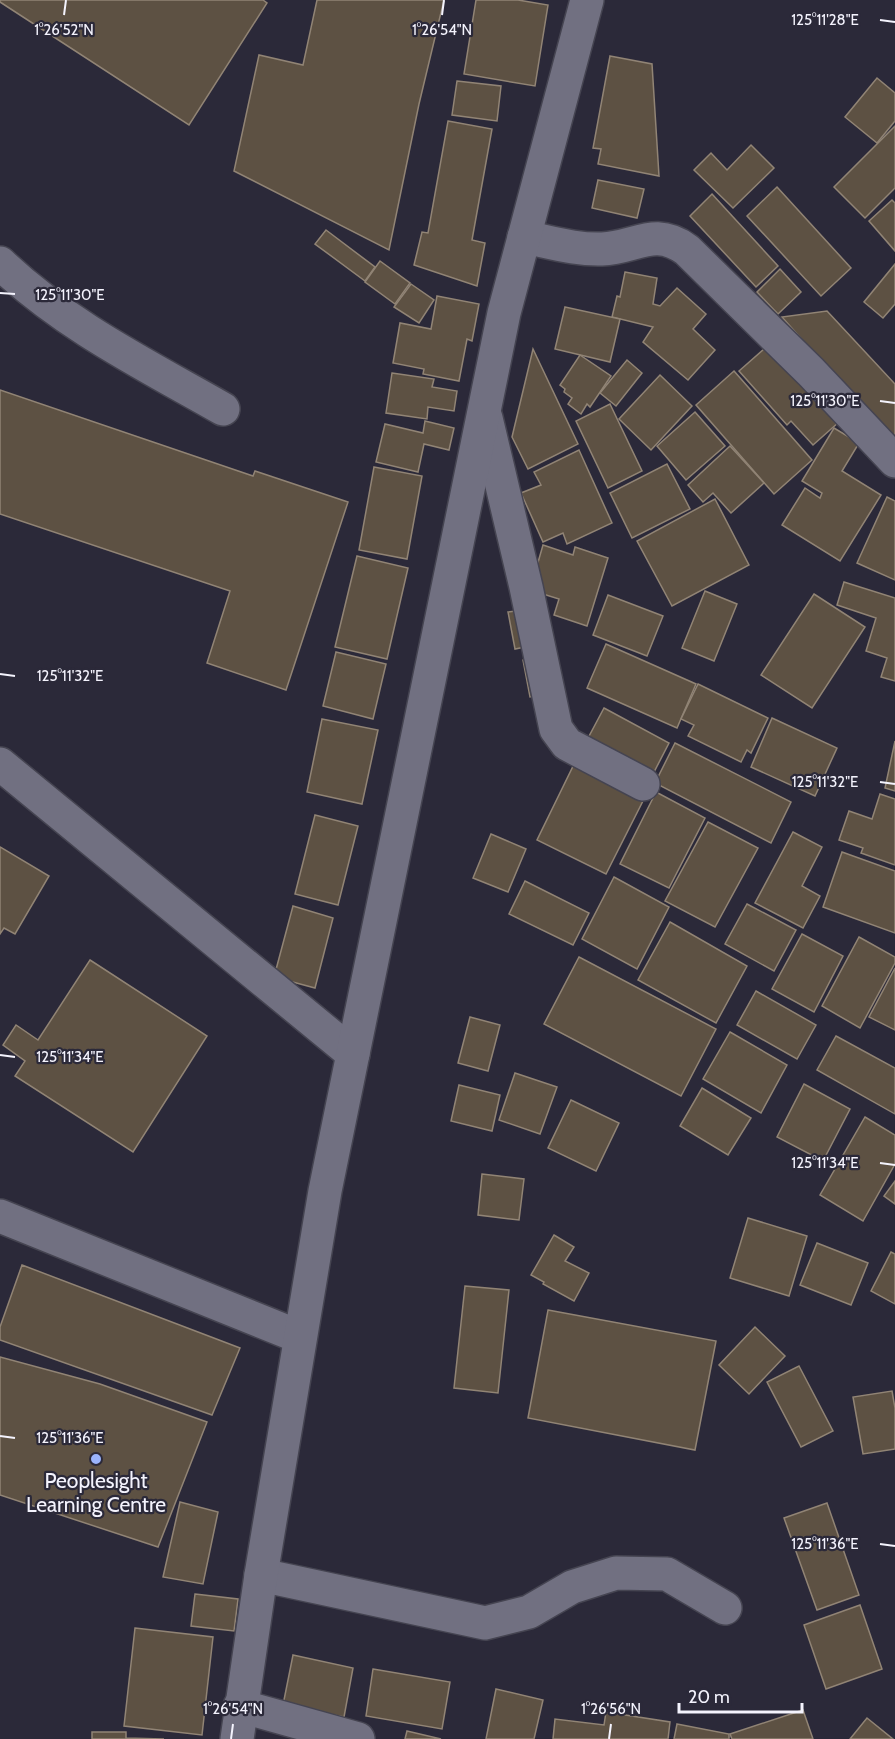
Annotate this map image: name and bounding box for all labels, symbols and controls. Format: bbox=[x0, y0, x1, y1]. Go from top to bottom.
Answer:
text: 125°11'28"E bbox=[791, 11, 859, 29]
text: 1°26'52"N bbox=[34, 21, 94, 39]
text: 1°26'54"N bbox=[412, 21, 472, 39]
text: 125°11'30"E bbox=[35, 286, 105, 304]
text: 125°11'30"E bbox=[790, 392, 860, 410]
text: 125°11'32"E bbox=[37, 667, 103, 685]
text: 125°11'32"E bbox=[792, 773, 858, 791]
text: 125°11'34"E bbox=[36, 1048, 104, 1066]
text: 125°11'34"E bbox=[791, 1154, 859, 1172]
text: 125°11'36"E bbox=[36, 1429, 104, 1447]
marker: Peoplesight Learning Centre bbox=[89, 1452, 103, 1466]
place label: Peoplesight Learning Centre bbox=[26, 1468, 166, 1517]
text: 125°11'36"E bbox=[791, 1535, 859, 1553]
scale bar bbox=[679, 1676, 802, 1714]
text: 20 m bbox=[688, 1686, 730, 1708]
text: 1°26'54"N bbox=[203, 1700, 263, 1718]
text: 1°26'56"N bbox=[581, 1700, 641, 1718]

